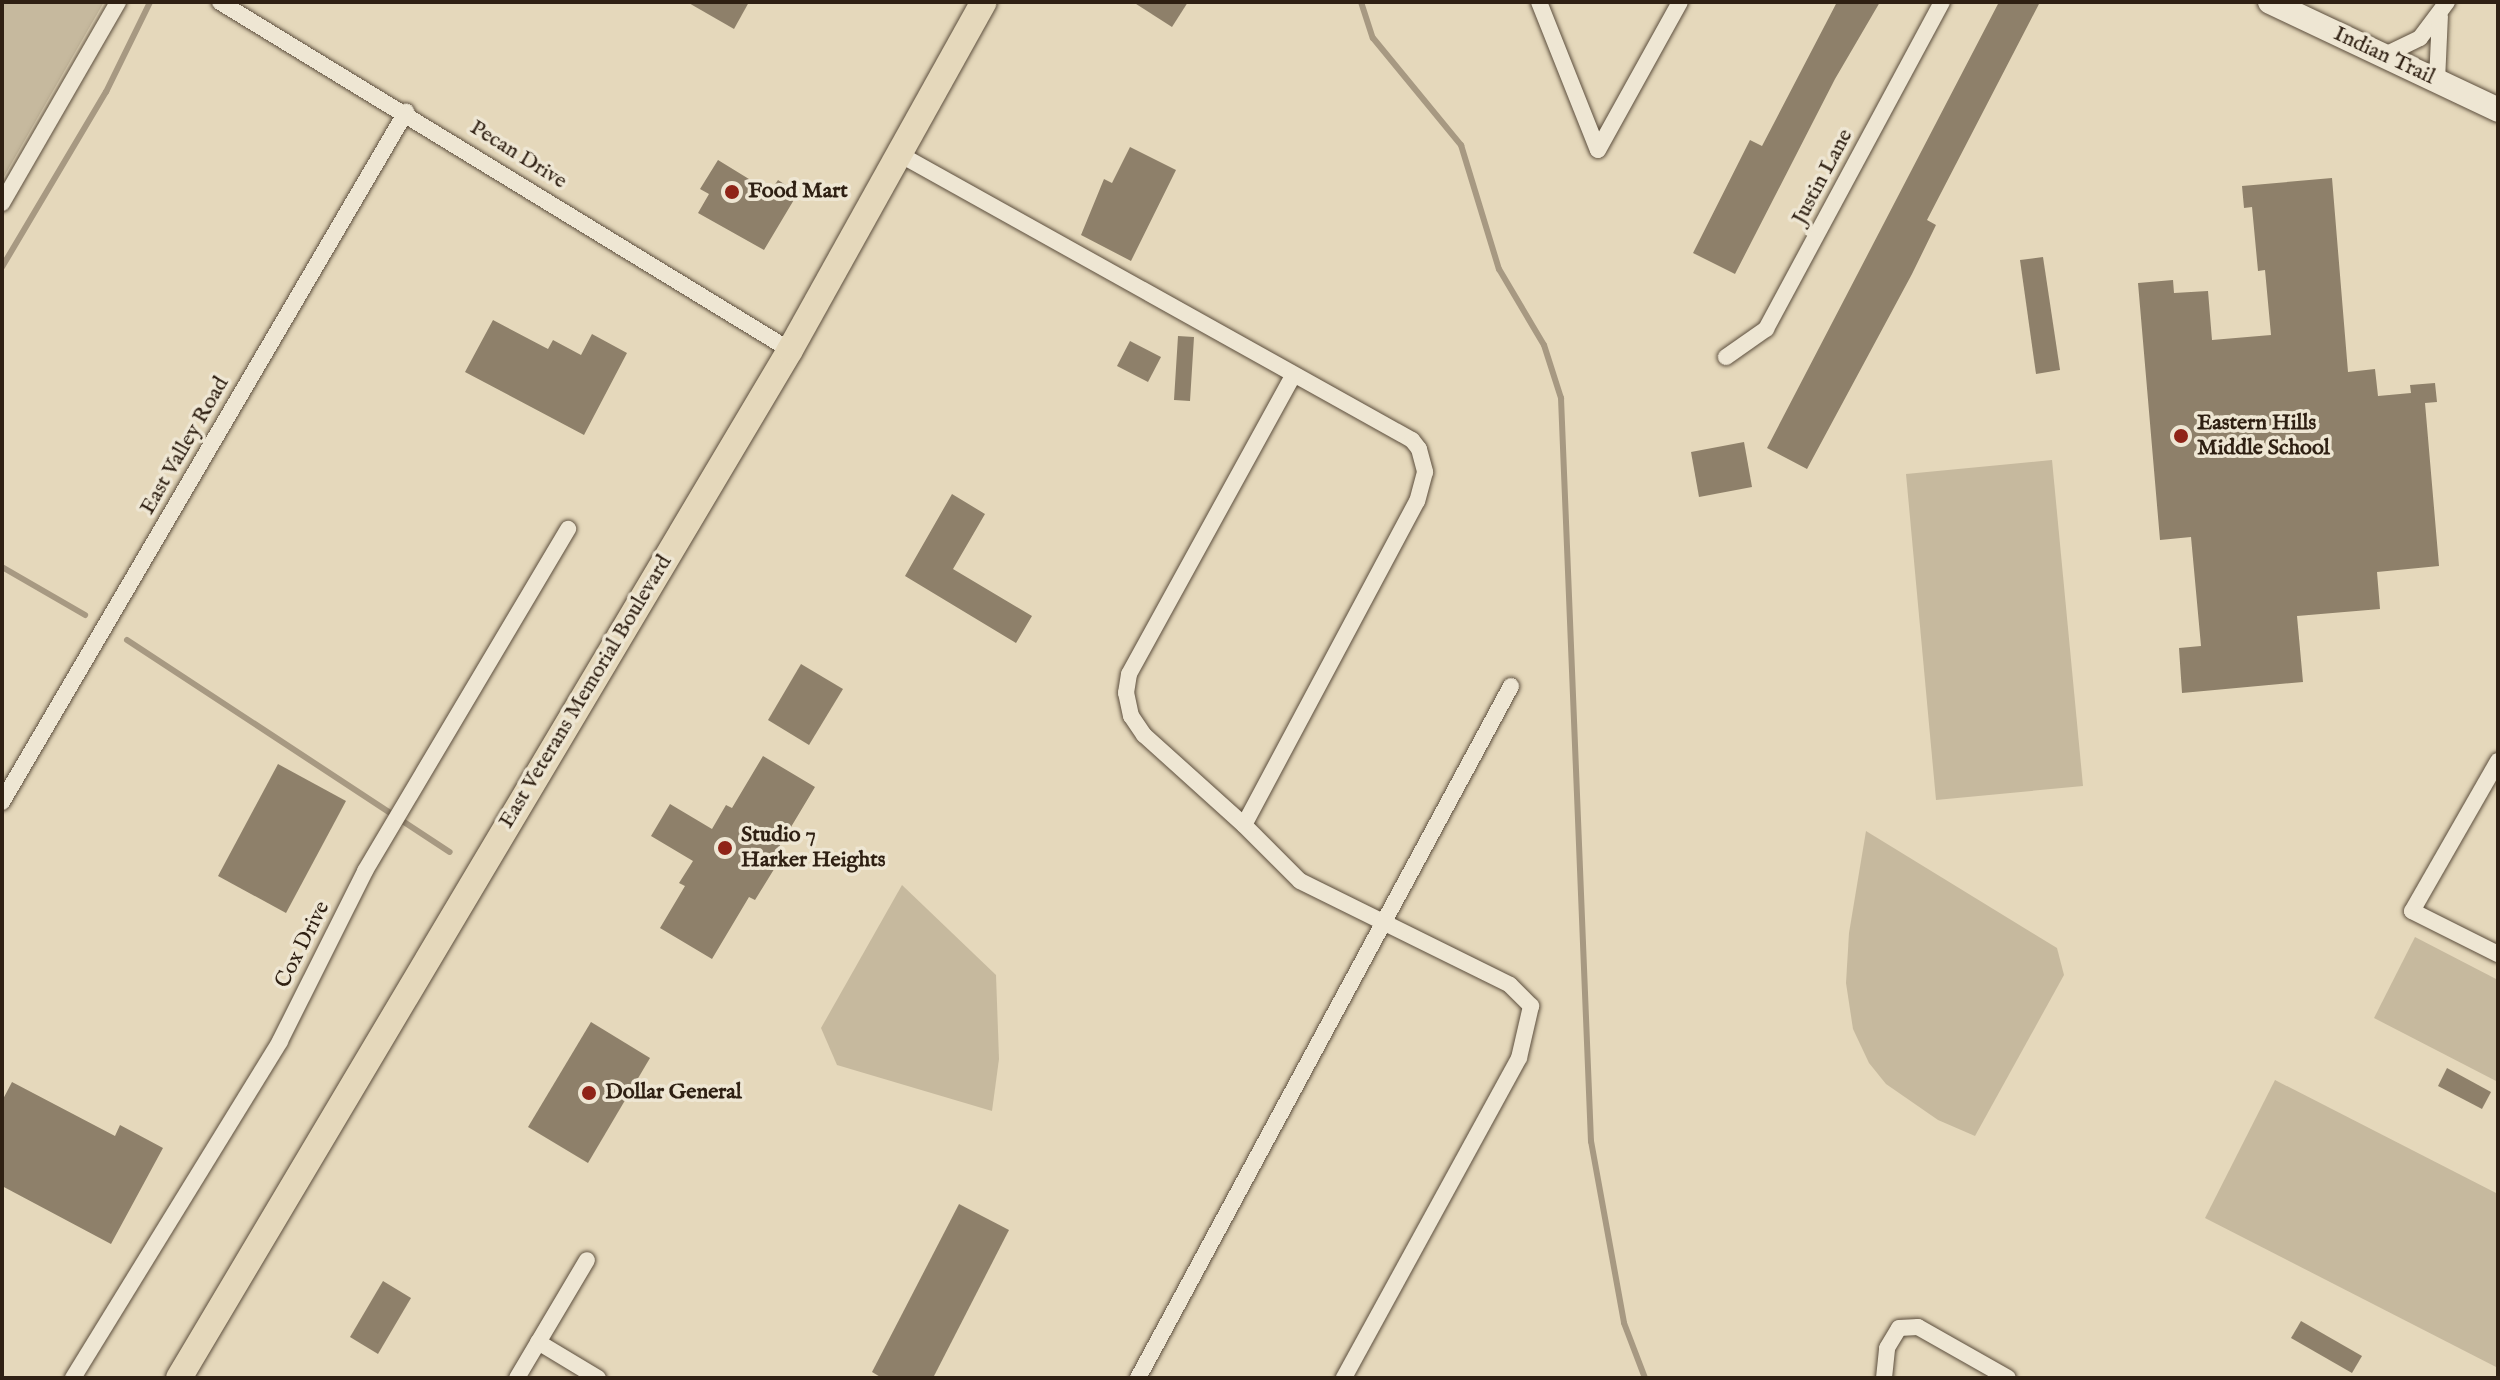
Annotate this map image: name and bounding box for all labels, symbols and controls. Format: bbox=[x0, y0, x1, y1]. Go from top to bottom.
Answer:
street label: Indian Trail bbox=[2329, 21, 2439, 91]
street label: Pecan Drive bbox=[465, 115, 571, 195]
street label: Justin Lane bbox=[1787, 125, 1859, 229]
place label: Food Mart bbox=[748, 179, 848, 205]
marker: Food Mart bbox=[723, 183, 741, 201]
street label: East Valley Road bbox=[135, 372, 235, 520]
place label: Eastern Hills Middle School bbox=[2197, 410, 2330, 462]
marker: Eastern Hills Middle School bbox=[2172, 427, 2190, 445]
street label: East Veterans Memorial Boulevard bbox=[494, 551, 678, 833]
place label: Studio 7 Harker Heights bbox=[741, 822, 885, 874]
marker: Studio 7 Harker Heights bbox=[716, 839, 734, 857]
street label: Cox Drive bbox=[270, 897, 336, 993]
place label: Dollar General bbox=[605, 1080, 742, 1106]
marker: Dollar General bbox=[580, 1084, 598, 1102]

